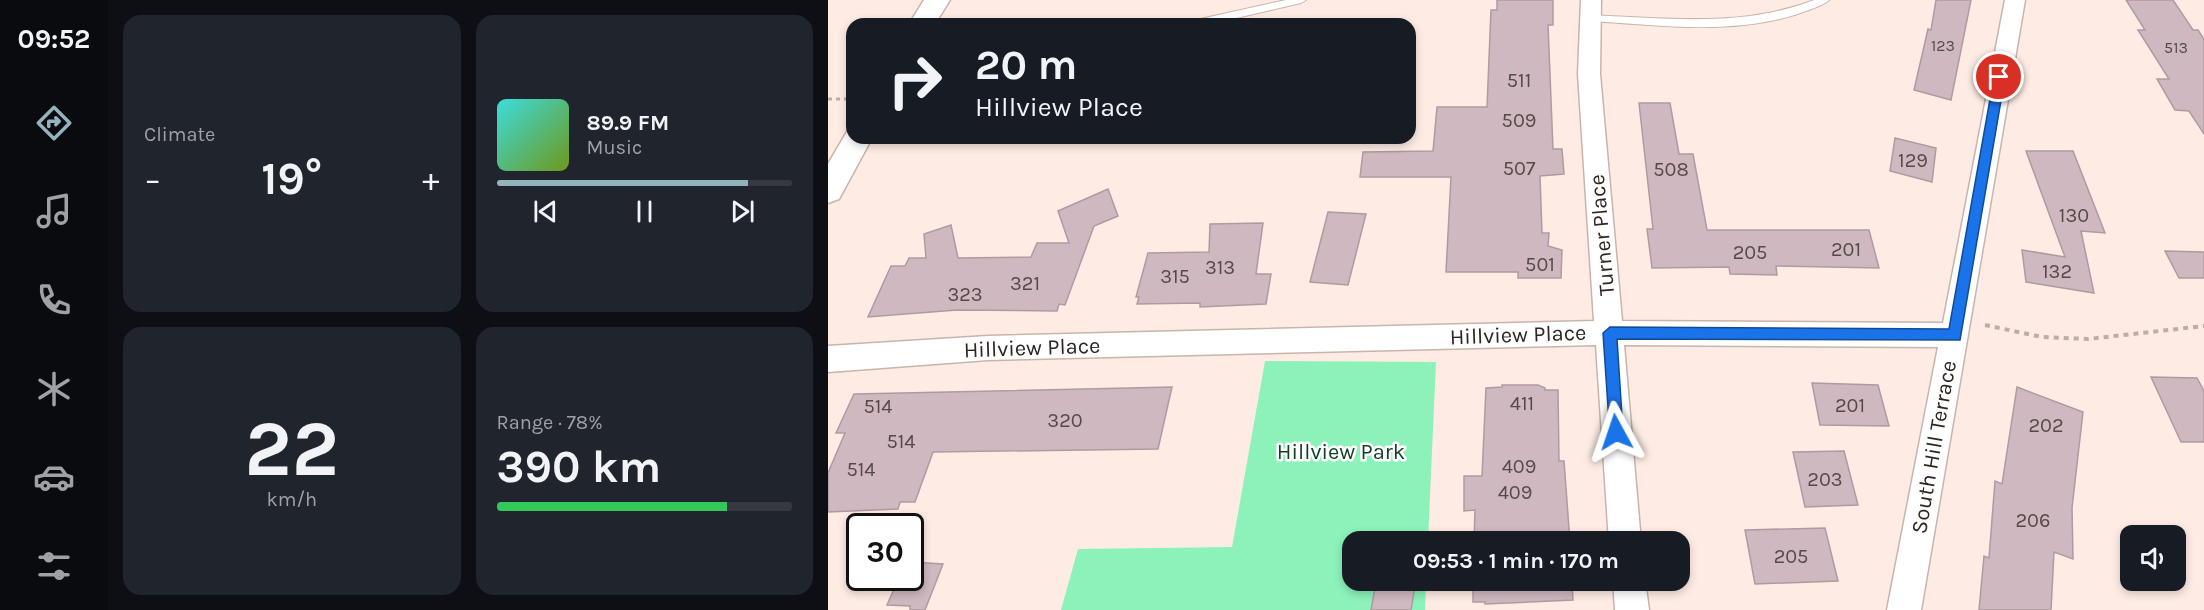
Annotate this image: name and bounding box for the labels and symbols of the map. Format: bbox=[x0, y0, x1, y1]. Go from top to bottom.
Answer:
house number: 123 bbox=[1931, 36, 1955, 55]
house number: 513 bbox=[2164, 38, 2188, 57]
pin bbox=[1973, 51, 2024, 102]
house number: 511 bbox=[1507, 69, 1531, 92]
house number: 509 bbox=[1502, 109, 1536, 132]
house number: 129 bbox=[1898, 149, 1928, 172]
house number: 507 bbox=[1503, 157, 1536, 180]
house number: 508 bbox=[1653, 158, 1689, 181]
street label: Turner Place bbox=[1584, 173, 1620, 297]
house number: 130 bbox=[2059, 204, 2089, 227]
house number: 201 bbox=[1831, 238, 1861, 261]
house number: 205 bbox=[1733, 241, 1767, 264]
house number: 501 bbox=[1525, 253, 1555, 276]
house number: 313 bbox=[1205, 256, 1235, 279]
house number: 132 bbox=[2042, 260, 2072, 283]
house number: 315 bbox=[1160, 265, 1190, 288]
house number: 321 bbox=[1010, 272, 1040, 295]
house number: 323 bbox=[947, 283, 983, 306]
street label: Hillview Place bbox=[1449, 320, 1587, 350]
street label: Hillview Place bbox=[963, 333, 1101, 363]
street label: South Hill Terrace bbox=[1906, 358, 1962, 536]
house number: 411 bbox=[1510, 392, 1534, 415]
house number: 201 bbox=[1835, 394, 1865, 417]
house number: 514 bbox=[863, 395, 893, 418]
position arrow bbox=[1584, 400, 1648, 464]
house number: 320 bbox=[1047, 409, 1083, 432]
house number: 202 bbox=[2028, 414, 2064, 437]
house number: 514 bbox=[886, 430, 916, 453]
park label: Hillview Park bbox=[1277, 439, 1405, 465]
house number: 409 bbox=[1502, 455, 1536, 478]
house number: 514 bbox=[846, 458, 876, 481]
house number: 203 bbox=[1807, 468, 1843, 491]
house number: 409 bbox=[1498, 481, 1532, 504]
house number: 206 bbox=[2016, 509, 2050, 532]
speed limit sign: 30 bbox=[846, 513, 924, 591]
house number: 205 bbox=[1774, 545, 1808, 568]

